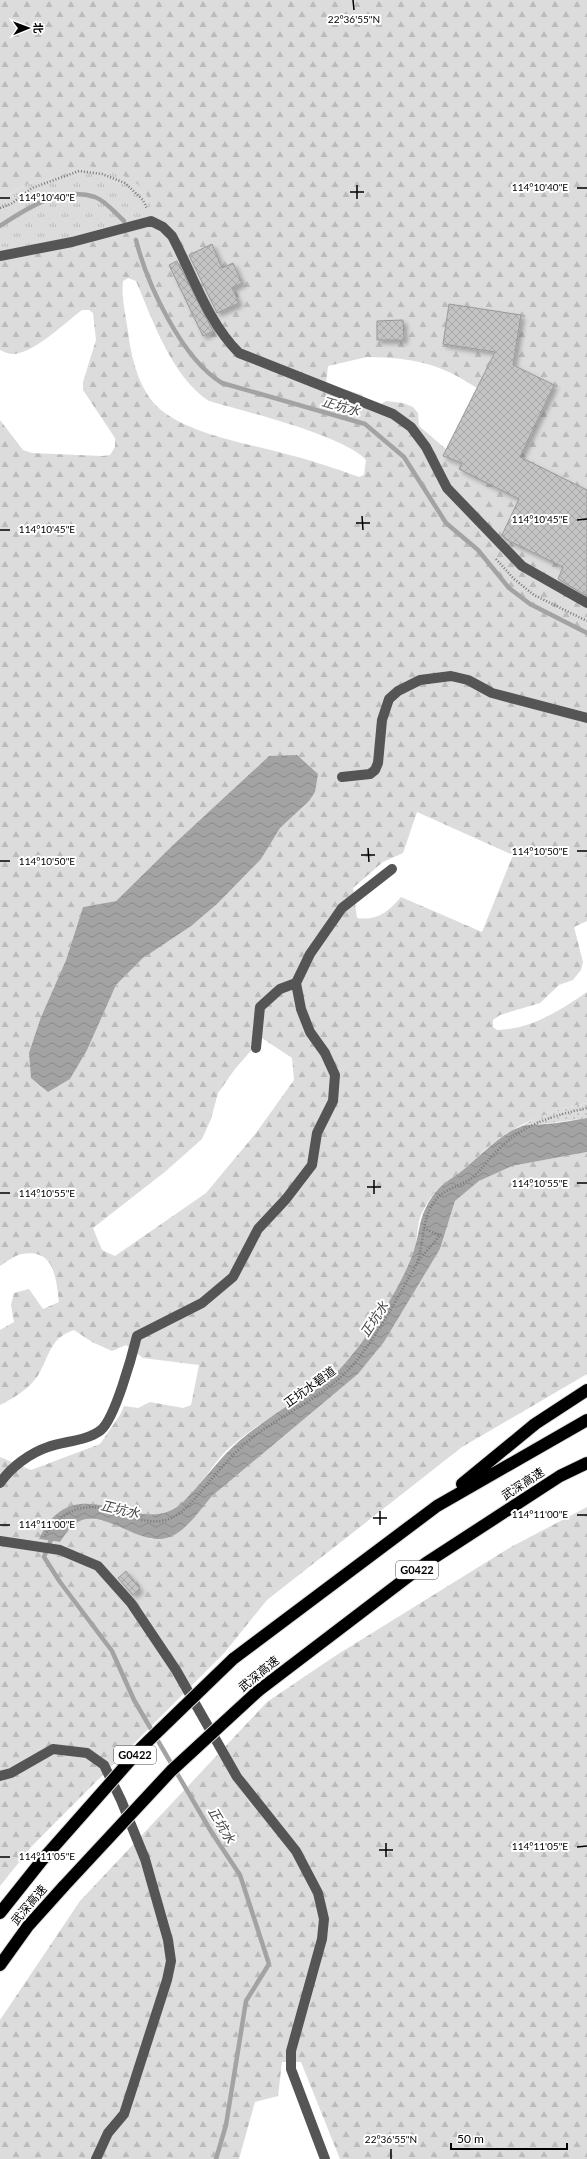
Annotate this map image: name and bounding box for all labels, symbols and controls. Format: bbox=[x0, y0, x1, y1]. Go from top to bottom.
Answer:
north arrow bbox=[8, 8, 48, 48]
text: 22°36'55"N bbox=[328, 13, 380, 25]
text: 北 bbox=[32, 22, 45, 33]
text: 114°10'40"E bbox=[512, 181, 568, 193]
text: 114°10'40"E bbox=[19, 191, 75, 203]
water label: 正坑水 bbox=[320, 393, 363, 419]
text: 114°10'45"E bbox=[512, 513, 568, 525]
text: 114°10'45"E bbox=[19, 523, 75, 535]
text: 114°10'50"E bbox=[512, 845, 568, 857]
text: 114°10'50"E bbox=[19, 855, 75, 867]
text: 114°10'55"E bbox=[512, 1177, 568, 1189]
text: 114°10'55"E bbox=[19, 1187, 75, 1199]
water label: 正坑水 bbox=[357, 1297, 392, 1340]
street label: 正坑水碧道 bbox=[281, 1363, 338, 1410]
street label: 武深高速 bbox=[499, 1464, 547, 1503]
water label: 正坑水 bbox=[99, 1497, 142, 1521]
text: 114°11'00"E bbox=[512, 1508, 568, 1520]
text: 114°11'00"E bbox=[19, 1518, 75, 1530]
road number: G0422 bbox=[396, 1561, 438, 1579]
street label: 武深高速 bbox=[235, 1653, 282, 1695]
road number: G0422 bbox=[114, 1746, 156, 1764]
water label: 正坑水 bbox=[205, 1804, 239, 1847]
text: 114°11'05"E bbox=[512, 1840, 568, 1852]
text: 114°11'05"E bbox=[19, 1850, 75, 1862]
street label: 武深高速 bbox=[7, 1881, 50, 1928]
scale bar bbox=[451, 2125, 567, 2151]
text: 50 m bbox=[457, 2131, 484, 2146]
text: 22°36'55"N bbox=[365, 2133, 417, 2145]

